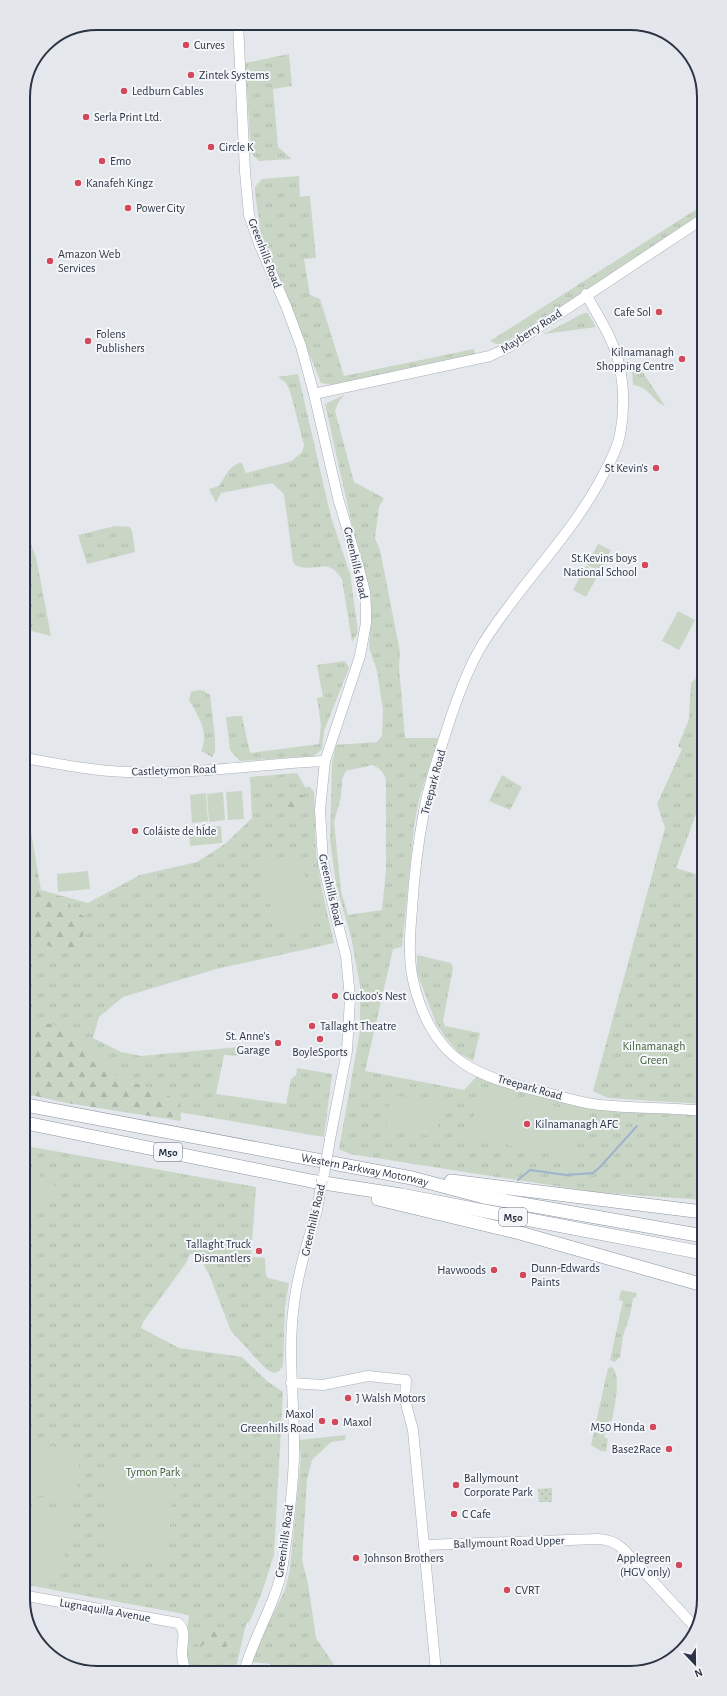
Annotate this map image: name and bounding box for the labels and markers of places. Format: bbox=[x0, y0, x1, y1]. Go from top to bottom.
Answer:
place label: Curves bbox=[194, 39, 225, 51]
marker: Curves bbox=[181, 40, 191, 50]
place label: Zintek Systems bbox=[199, 69, 269, 82]
marker: Zintek Systems bbox=[186, 70, 196, 80]
place label: Ledburn Cables bbox=[132, 85, 204, 97]
marker: Ledburn Cables bbox=[119, 86, 129, 96]
place label: Serla Print Ltd. bbox=[94, 111, 162, 123]
marker: Serla Print Ltd. bbox=[81, 112, 91, 122]
place label: Circle K bbox=[219, 141, 254, 153]
marker: Circle K bbox=[206, 142, 216, 152]
place label: Emo bbox=[110, 155, 131, 167]
marker: Emo bbox=[97, 156, 107, 166]
place label: Kanafeh Kingz bbox=[86, 177, 153, 189]
marker: Kanafeh Kingz bbox=[73, 178, 83, 188]
place label: Power City bbox=[136, 202, 185, 215]
marker: Power City bbox=[123, 203, 133, 213]
place label: Amazon Web Services bbox=[58, 248, 121, 274]
marker: Amazon Web Services bbox=[45, 256, 55, 266]
place label: Cafe Sol bbox=[614, 306, 651, 318]
marker: Cafe Sol bbox=[654, 307, 664, 317]
place label: Folens Publishers bbox=[96, 328, 145, 354]
marker: Folens Publishers bbox=[83, 336, 93, 346]
place label: Kilnamanagh Shopping Centre bbox=[596, 346, 674, 372]
marker: Kilnamanagh Shopping Centre bbox=[677, 354, 687, 364]
place label: St Kevin's bbox=[605, 462, 648, 474]
marker: St Kevin's bbox=[651, 463, 661, 473]
place label: St.Kevins boys National School bbox=[563, 552, 637, 578]
marker: St.Kevins boys National School bbox=[640, 560, 650, 570]
place label: Coláiste de hÍde bbox=[143, 824, 216, 837]
marker: Coláiste de hÍde bbox=[130, 826, 140, 836]
place label: Cuckoo's Nest bbox=[343, 990, 407, 1002]
marker: Cuckoo's Nest bbox=[330, 991, 340, 1001]
place label: Tallaght Theatre bbox=[320, 1020, 396, 1032]
marker: Tallaght Theatre bbox=[307, 1021, 317, 1031]
place label: St. Anne's Garage bbox=[225, 1030, 270, 1056]
marker: BoyleSports bbox=[315, 1034, 325, 1044]
marker: St. Anne's Garage bbox=[273, 1038, 283, 1048]
place label: BoyleSports bbox=[292, 1046, 348, 1059]
place label: Kilnamanagh AFC bbox=[535, 1118, 618, 1130]
marker: Kilnamanagh AFC bbox=[522, 1119, 532, 1129]
place label: Tallaght Truck Dismantlers bbox=[186, 1238, 252, 1264]
marker: Tallaght Truck Dismantlers bbox=[254, 1246, 264, 1256]
place label: Dunn-Edwards Paints bbox=[531, 1262, 600, 1288]
place label: Havwoods bbox=[437, 1264, 486, 1276]
marker: Havwoods bbox=[489, 1265, 499, 1275]
marker: Dunn-Edwards Paints bbox=[518, 1270, 528, 1280]
place label: J Walsh Motors bbox=[356, 1392, 426, 1404]
marker: J Walsh Motors bbox=[343, 1393, 353, 1403]
place label: Maxol Greenhills Road bbox=[241, 1408, 314, 1434]
marker: Maxol Greenhills Road bbox=[317, 1416, 327, 1426]
place label: Maxol bbox=[343, 1416, 372, 1428]
marker: Maxol bbox=[330, 1417, 340, 1427]
place label: M50 Honda bbox=[591, 1421, 645, 1433]
marker: M50 Honda bbox=[648, 1422, 658, 1432]
place label: Base2Race bbox=[611, 1443, 661, 1455]
marker: Base2Race bbox=[664, 1444, 674, 1454]
place label: Ballymount Corporate Park bbox=[464, 1472, 533, 1498]
marker: Ballymount Corporate Park bbox=[451, 1480, 461, 1490]
place label: C Cafe bbox=[462, 1508, 491, 1520]
marker: C Cafe bbox=[449, 1509, 459, 1519]
place label: Johnson Brothers bbox=[364, 1552, 444, 1564]
place label: Applegreen (HGV only) bbox=[617, 1552, 671, 1579]
marker: Johnson Brothers bbox=[351, 1553, 361, 1563]
marker: Applegreen (HGV only) bbox=[674, 1560, 684, 1570]
place label: CVRT bbox=[515, 1584, 540, 1596]
marker: CVRT bbox=[502, 1585, 512, 1595]

